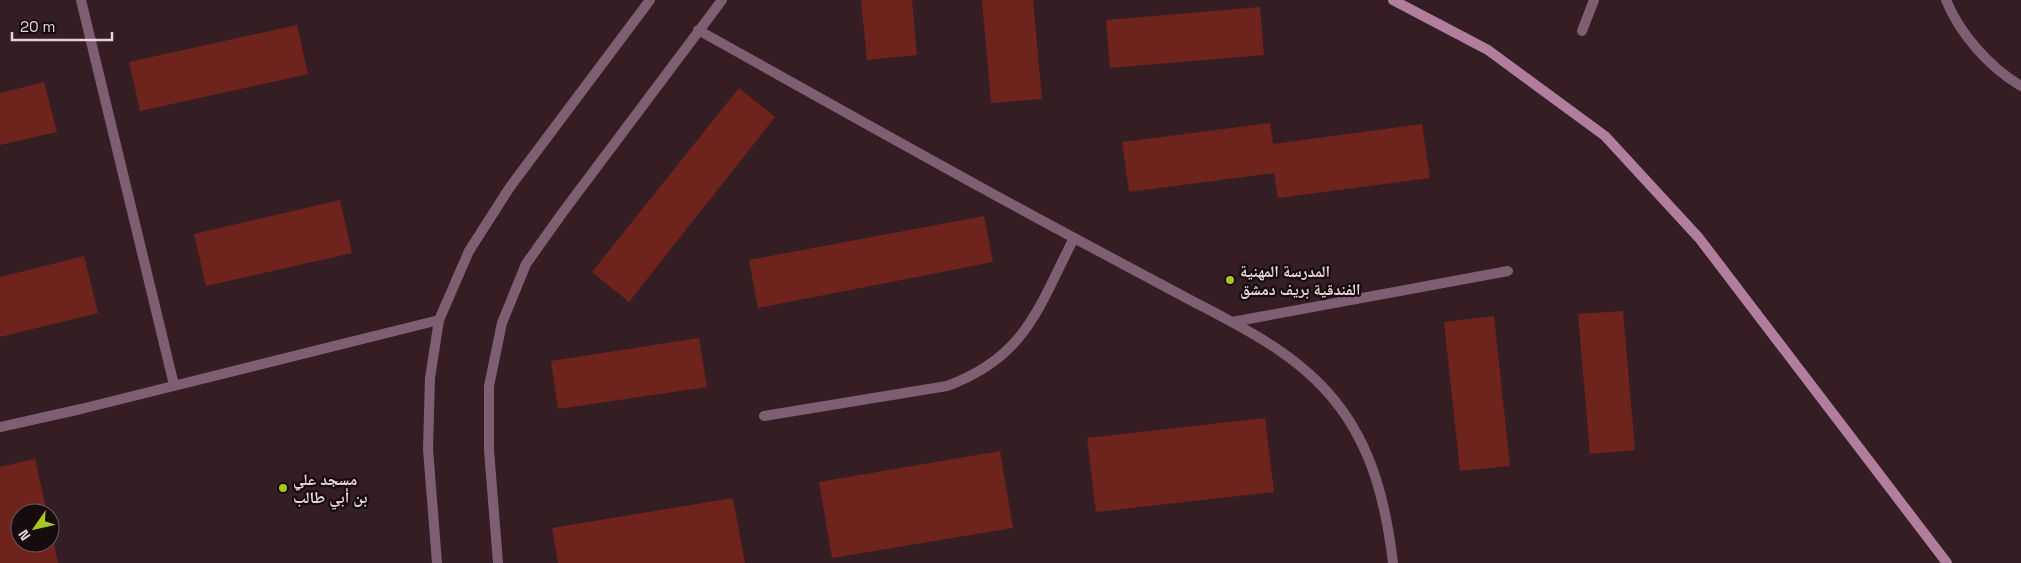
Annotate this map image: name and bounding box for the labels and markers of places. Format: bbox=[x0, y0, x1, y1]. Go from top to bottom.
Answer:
place label: المدرسة المهنية الفندقية بريف دمشق bbox=[1240, 261, 1361, 300]
marker: المدرسة المهنية الفندقية بريف دمشق bbox=[1224, 274, 1236, 286]
place label: مسجد علي بن أبي طالب bbox=[293, 469, 367, 509]
marker: مسجد علي بن أبي طالب bbox=[277, 482, 289, 494]

